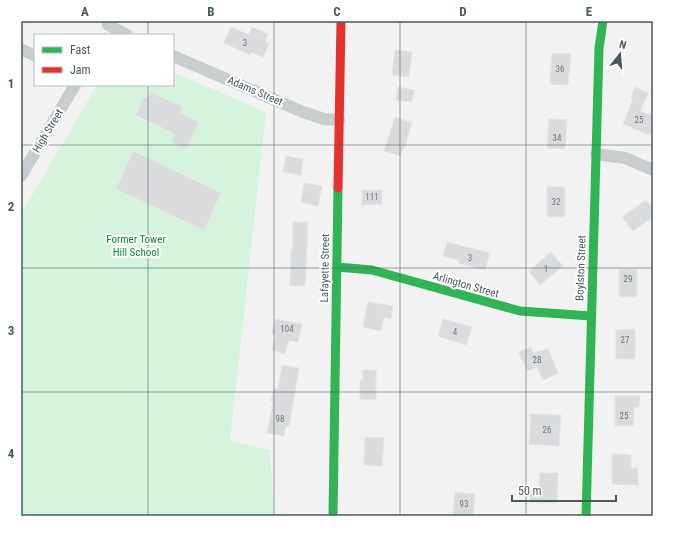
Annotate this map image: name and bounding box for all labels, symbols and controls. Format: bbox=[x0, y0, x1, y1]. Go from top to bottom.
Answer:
text: A bbox=[81, 4, 89, 19]
text: B bbox=[207, 4, 215, 19]
text: C bbox=[333, 4, 341, 19]
text: D bbox=[459, 4, 467, 19]
text: E bbox=[586, 4, 593, 19]
legend bbox=[34, 34, 174, 86]
north arrow bbox=[600, 34, 640, 74]
house number: 3 bbox=[243, 38, 247, 48]
text: N bbox=[618, 38, 628, 52]
text: Fast bbox=[70, 43, 91, 57]
text: Jam bbox=[70, 63, 91, 77]
house number: 36 bbox=[556, 64, 564, 74]
street label: Adams Street bbox=[225, 74, 285, 108]
text: 1 bbox=[8, 76, 14, 91]
street label: High Street bbox=[30, 107, 66, 155]
house number: 25 bbox=[635, 115, 644, 125]
house number: 34 bbox=[553, 133, 562, 143]
house number: 111 bbox=[365, 192, 379, 202]
house number: 32 bbox=[552, 197, 561, 207]
text: 2 bbox=[8, 199, 15, 214]
park label: Former Tower Hill School bbox=[106, 233, 166, 259]
street label: Lafayette Street bbox=[318, 233, 332, 303]
street label: Boylston Street bbox=[573, 235, 589, 301]
house number: 3 bbox=[468, 253, 472, 263]
house number: 1 bbox=[544, 264, 548, 274]
street label: Arlington Street bbox=[432, 269, 500, 301]
house number: 29 bbox=[624, 274, 632, 284]
text: 3 bbox=[8, 323, 14, 338]
house number: 104 bbox=[280, 324, 294, 334]
house number: 4 bbox=[453, 327, 458, 337]
house number: 27 bbox=[621, 335, 630, 345]
house number: 28 bbox=[533, 355, 541, 365]
house number: 25 bbox=[620, 411, 629, 421]
house number: 98 bbox=[276, 414, 284, 424]
house number: 26 bbox=[543, 425, 551, 435]
text: 4 bbox=[8, 446, 15, 461]
scale bar bbox=[512, 477, 616, 503]
text: 50 m bbox=[518, 484, 542, 498]
house number: 93 bbox=[460, 499, 468, 509]

